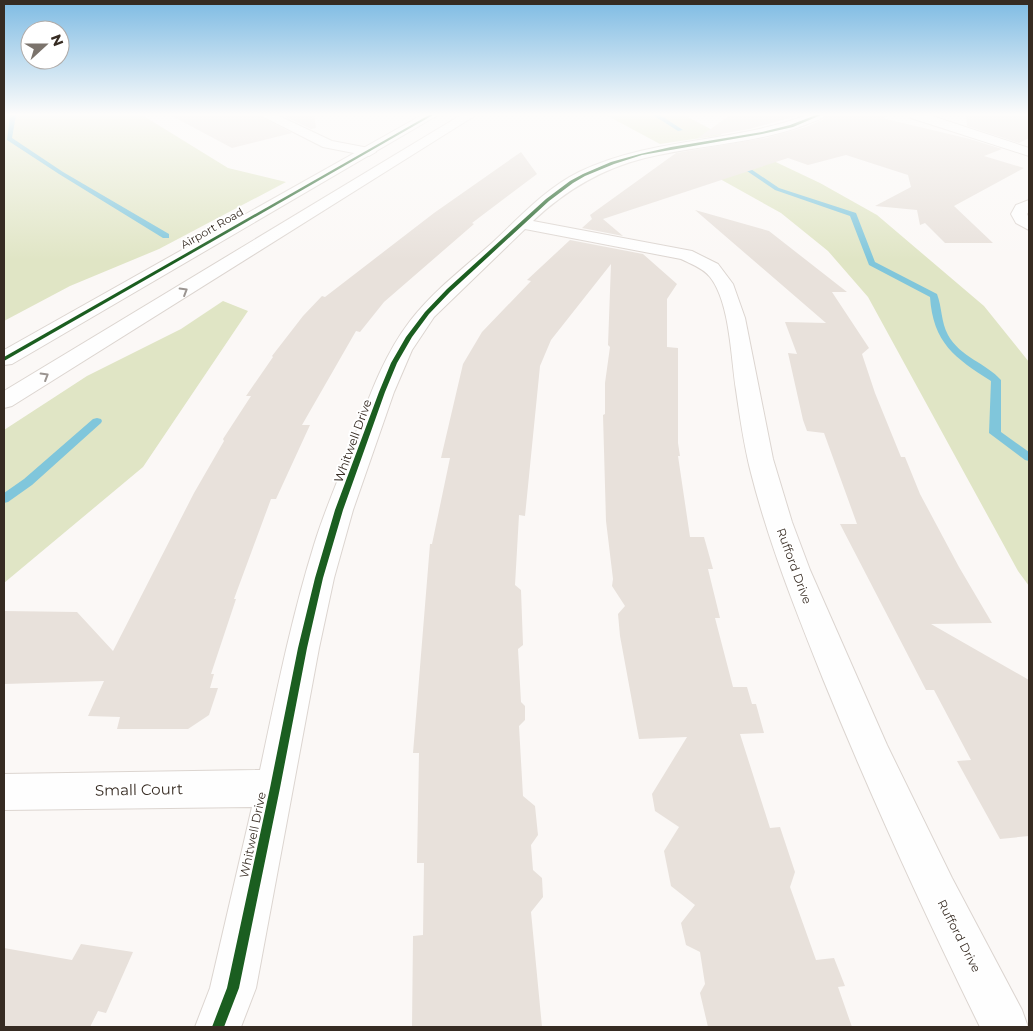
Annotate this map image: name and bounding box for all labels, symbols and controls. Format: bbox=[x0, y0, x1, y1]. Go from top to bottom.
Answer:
north arrow bbox=[20, 20, 70, 70]
text: N bbox=[47, 32, 68, 49]
street label: Airport Road bbox=[178, 204, 246, 252]
one-way arrow bbox=[178, 287, 187, 297]
one-way arrow bbox=[40, 372, 49, 382]
street label: Whitwell Drive bbox=[330, 397, 375, 485]
street label: Rufford Drive bbox=[774, 526, 815, 606]
street label: Small Court bbox=[95, 779, 183, 800]
street label: Whitwell Drive bbox=[236, 790, 269, 879]
street label: Rufford Drive bbox=[935, 897, 984, 975]

